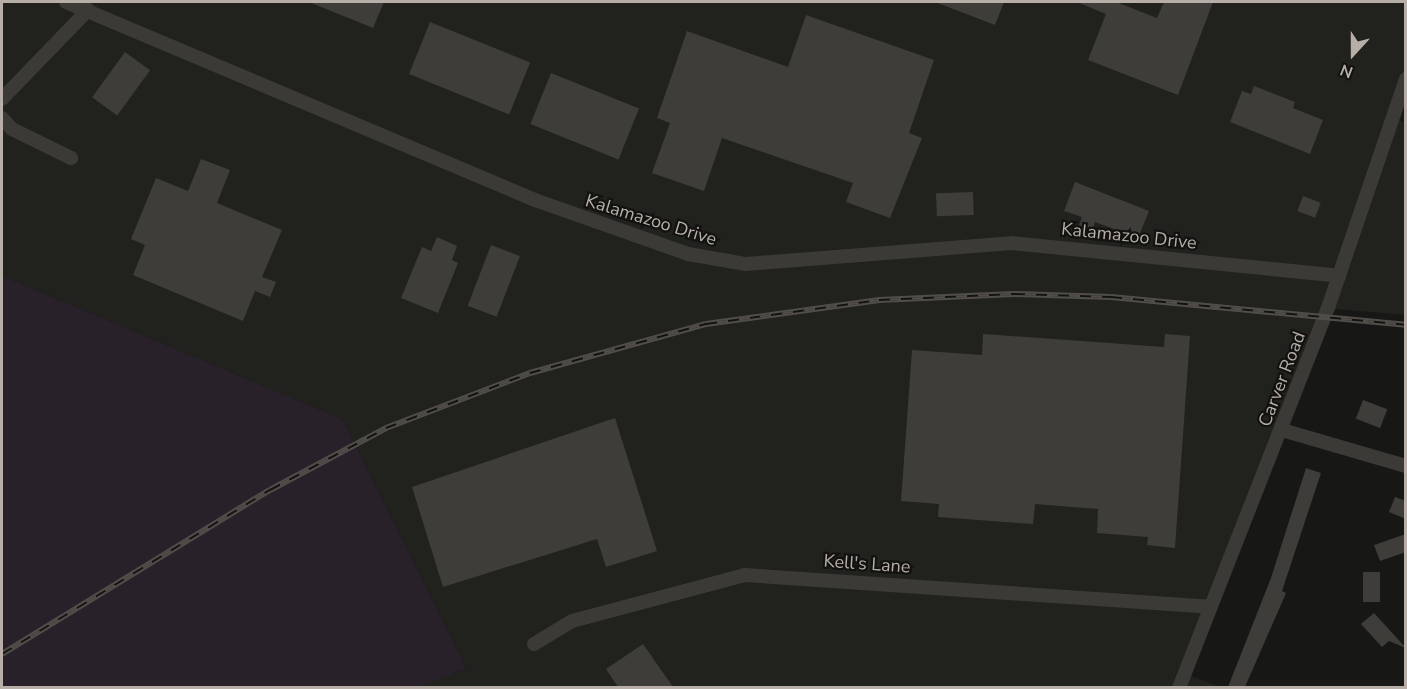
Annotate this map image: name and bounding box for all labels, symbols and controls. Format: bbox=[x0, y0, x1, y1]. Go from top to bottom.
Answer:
north arrow bbox=[1323, 24, 1383, 84]
text: N bbox=[1337, 58, 1356, 83]
street label: Kalamazoo Drive bbox=[583, 190, 719, 250]
street label: Kalamazoo Drive bbox=[1060, 218, 1198, 254]
street label: Carver Road bbox=[1254, 328, 1310, 430]
street label: Kell's Lane bbox=[823, 550, 911, 578]

